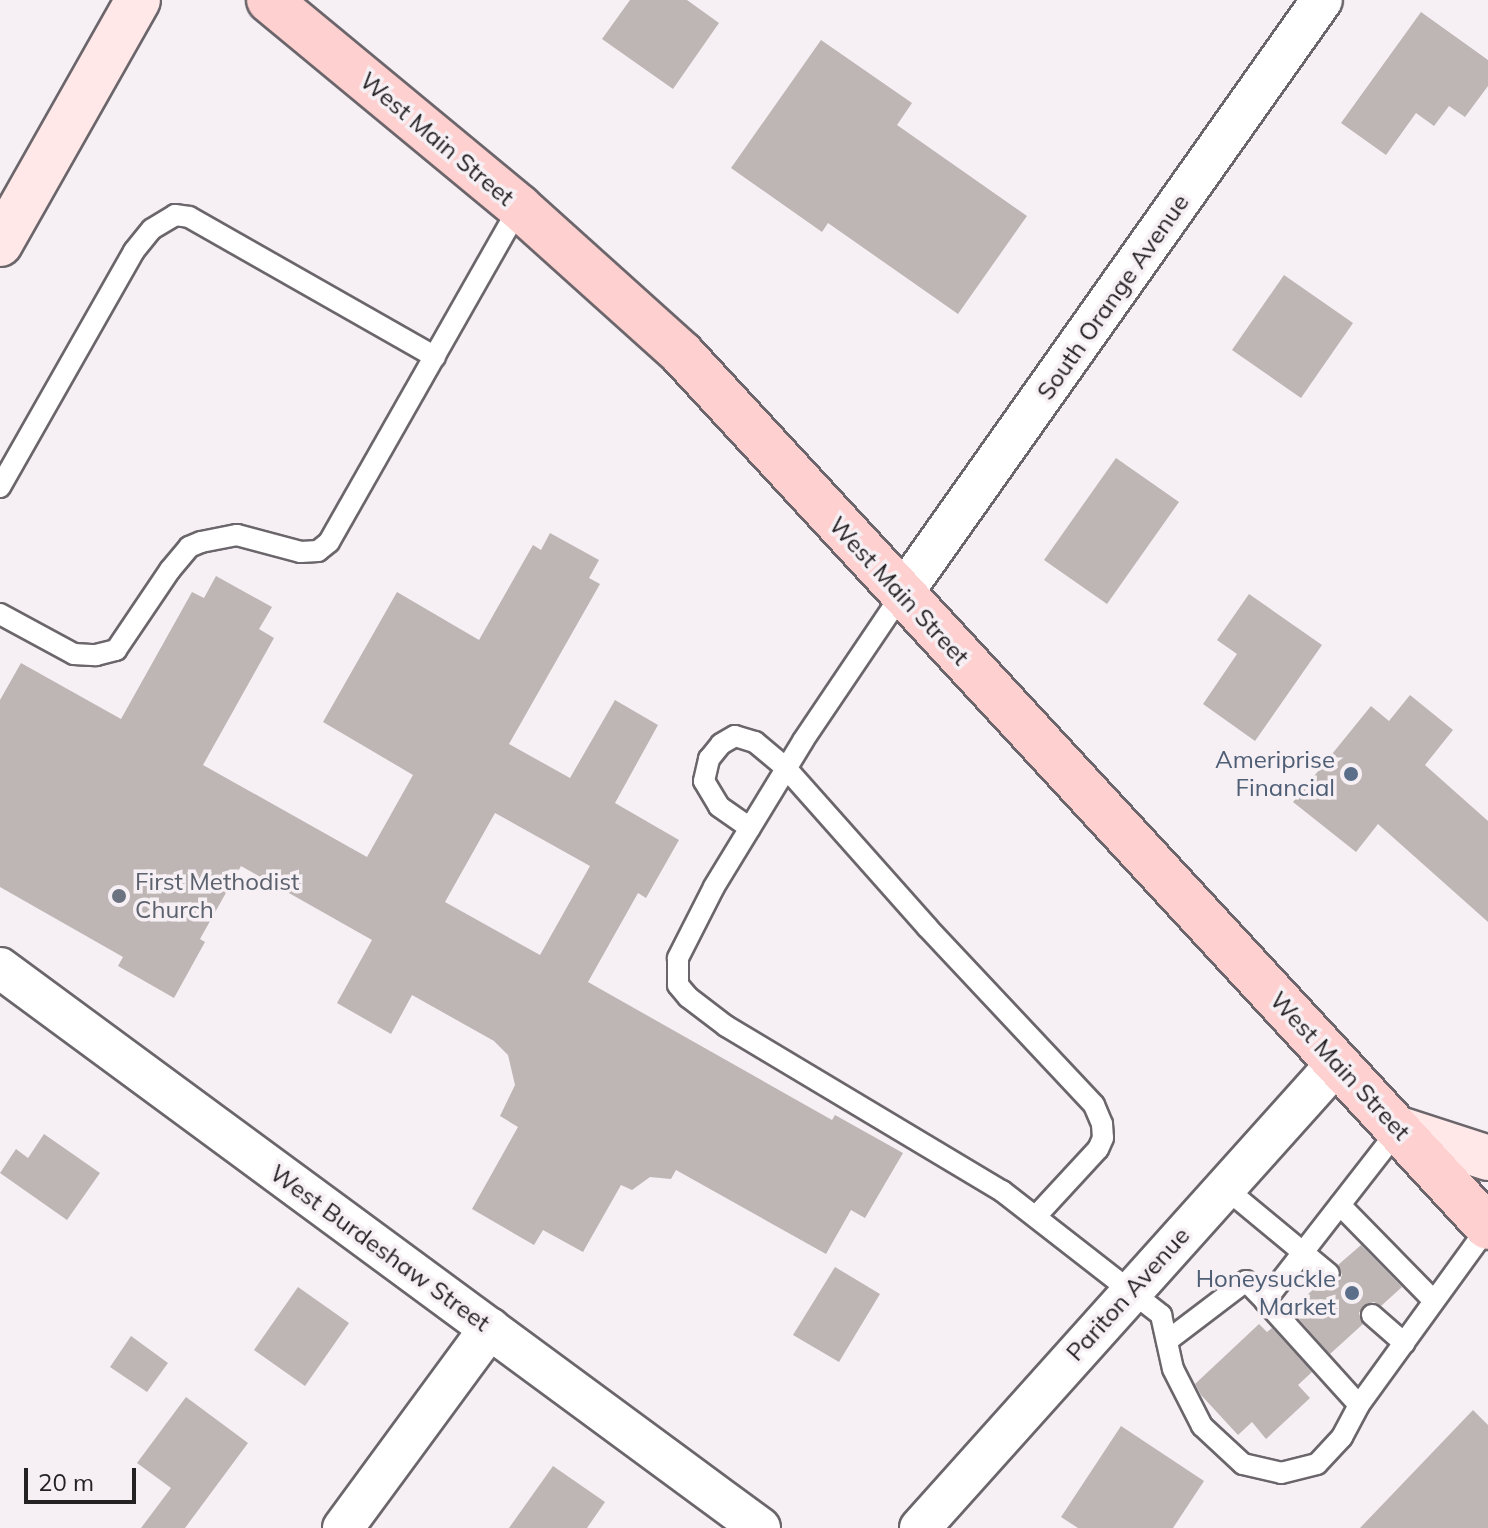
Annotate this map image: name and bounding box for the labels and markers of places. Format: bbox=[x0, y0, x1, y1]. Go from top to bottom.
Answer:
place label: Ameriprise Financial bbox=[1215, 746, 1335, 802]
marker: Ameriprise Financial bbox=[1342, 765, 1360, 783]
place label: First Methodist Church bbox=[135, 868, 299, 924]
marker: First Methodist Church bbox=[110, 887, 128, 905]
place label: Honeysuckle Market bbox=[1196, 1265, 1336, 1321]
marker: Honeysuckle Market bbox=[1343, 1284, 1361, 1302]

